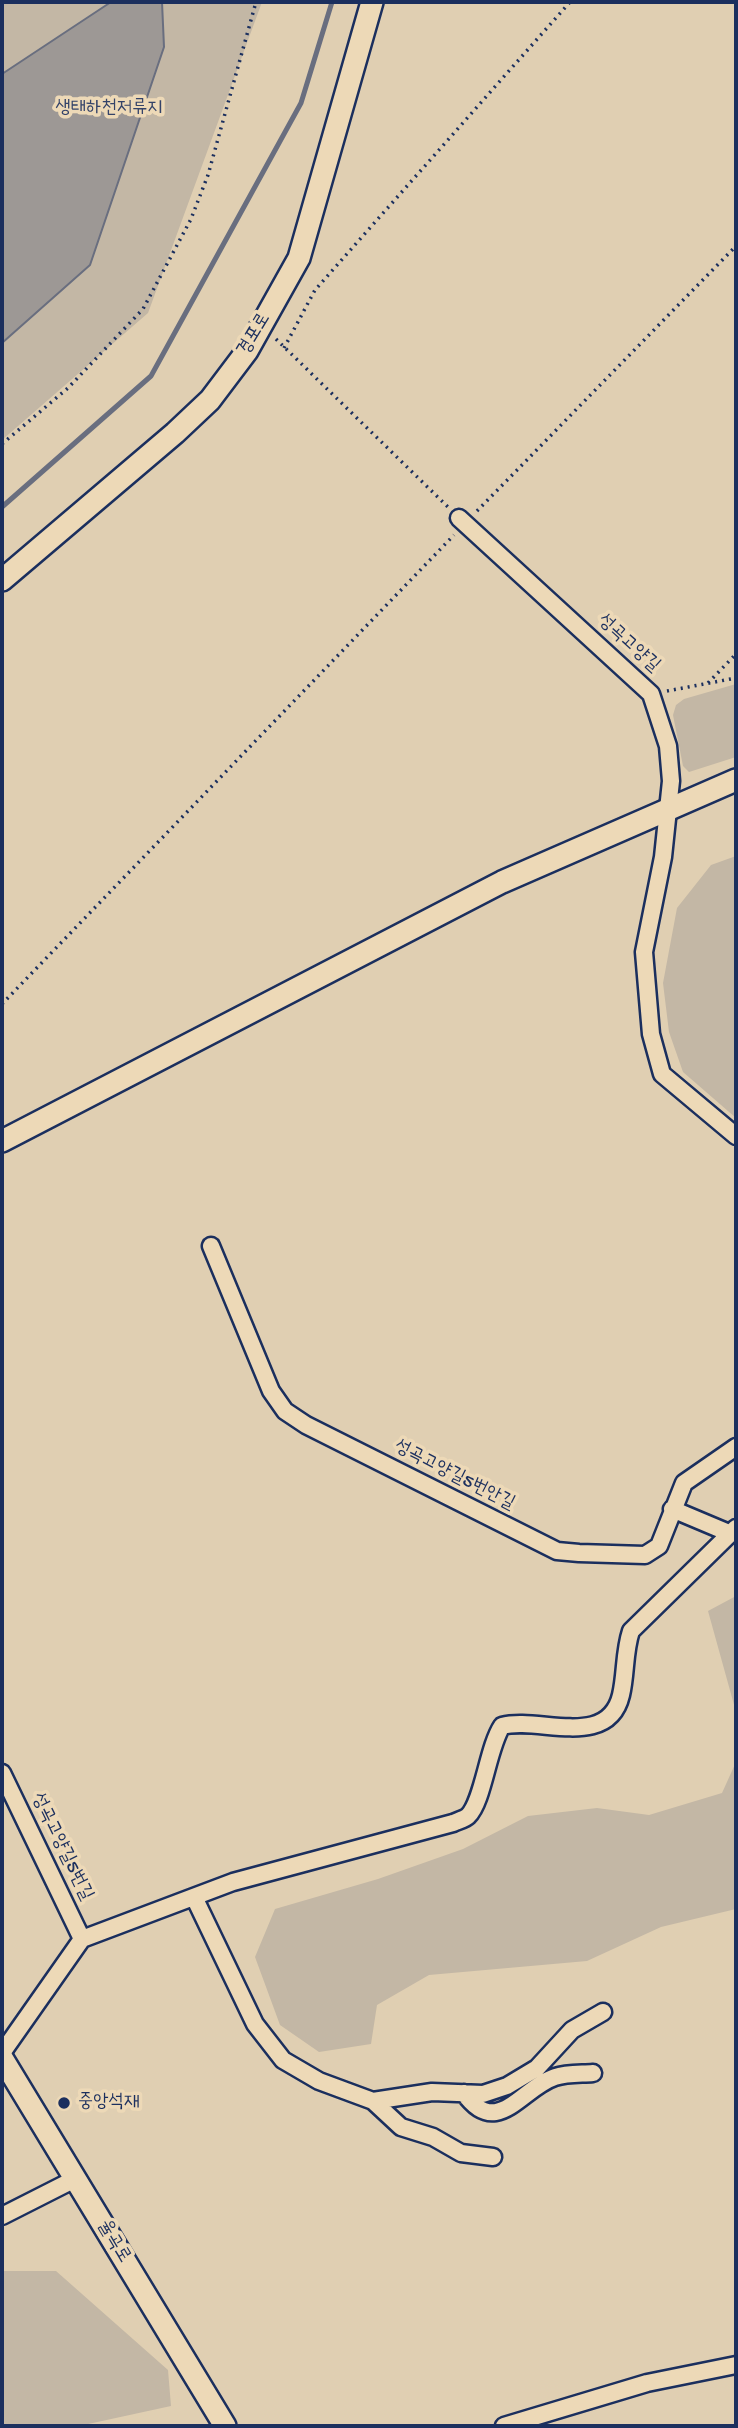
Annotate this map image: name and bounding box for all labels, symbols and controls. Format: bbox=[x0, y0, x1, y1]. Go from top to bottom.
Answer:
park label: 생태하천저류지 bbox=[55, 98, 163, 120]
street label: 경포로 bbox=[233, 309, 277, 361]
street label: 성곡고양길 bbox=[592, 610, 664, 678]
street label: 성곡고양길5번안길 bbox=[390, 1436, 518, 1516]
street label: 성곡고양길5번길 bbox=[25, 1789, 97, 1905]
place label: 중앙석재 bbox=[78, 2092, 139, 2114]
marker: 중앙석재 bbox=[56, 2095, 72, 2111]
street label: 율곡로 bbox=[91, 2216, 135, 2268]

